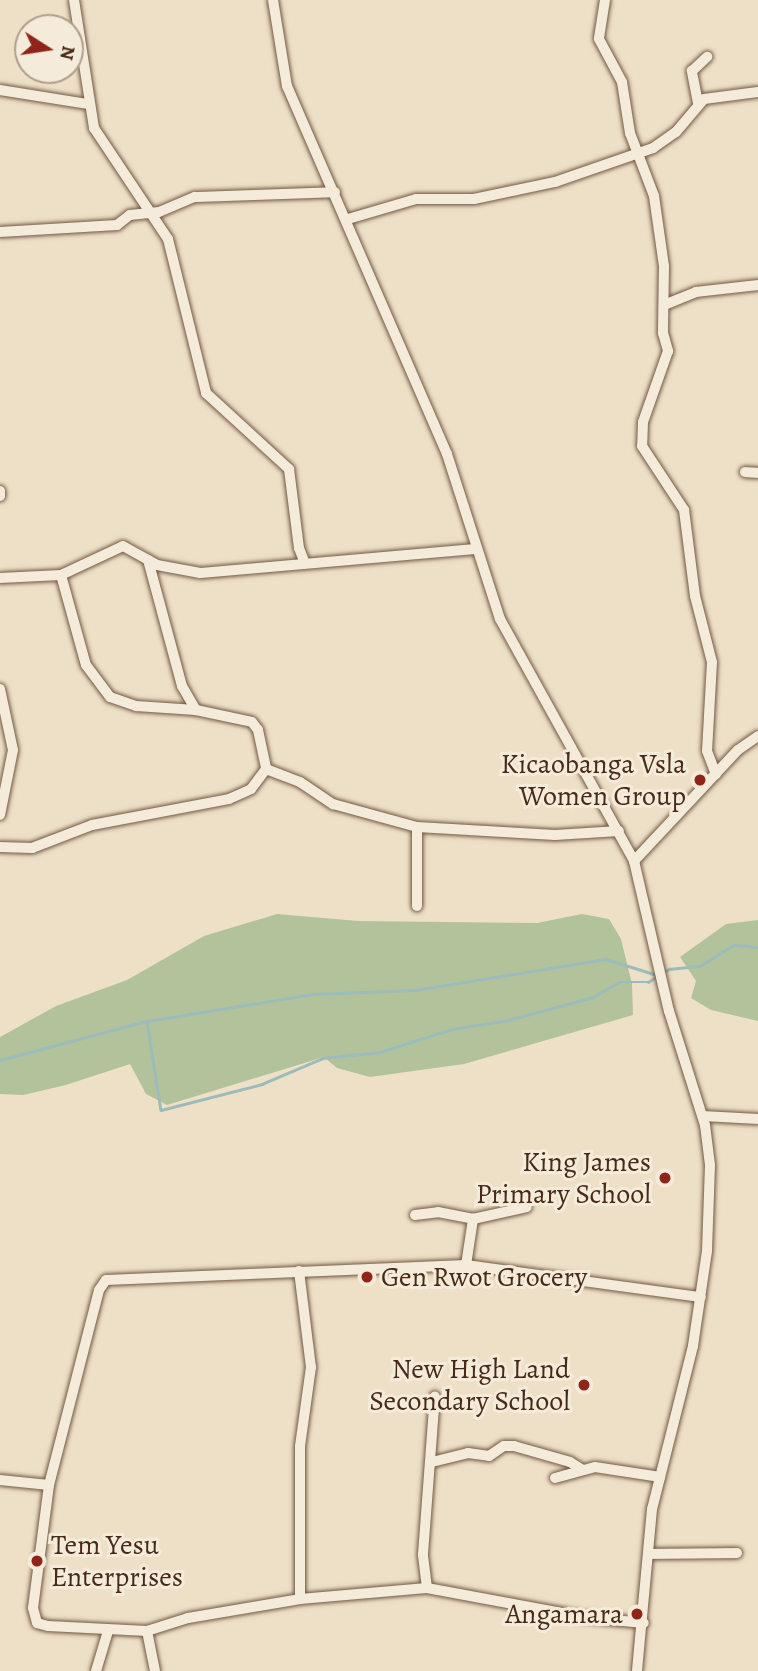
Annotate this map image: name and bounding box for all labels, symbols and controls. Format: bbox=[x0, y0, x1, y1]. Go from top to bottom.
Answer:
north arrow bbox=[14, 14, 84, 84]
text: N bbox=[53, 43, 82, 62]
place label: Kicaobanga Vsla Women Group bbox=[501, 747, 686, 813]
marker: Kicaobanga Vsla Women Group bbox=[692, 772, 708, 788]
place label: King James Primary School bbox=[476, 1145, 651, 1211]
marker: King James Primary School bbox=[657, 1170, 673, 1186]
place label: Gen Rwot Grocery bbox=[381, 1260, 587, 1294]
marker: Gen Rwot Grocery bbox=[359, 1269, 375, 1285]
place label: New High Land Secondary School bbox=[369, 1352, 570, 1418]
marker: New High Land Secondary School bbox=[576, 1377, 592, 1393]
place label: Tem Yesu Enterprises bbox=[51, 1528, 183, 1594]
marker: Tem Yesu Enterprises bbox=[29, 1553, 45, 1569]
place label: Angamara bbox=[505, 1597, 623, 1631]
marker: Angamara bbox=[629, 1606, 645, 1622]

